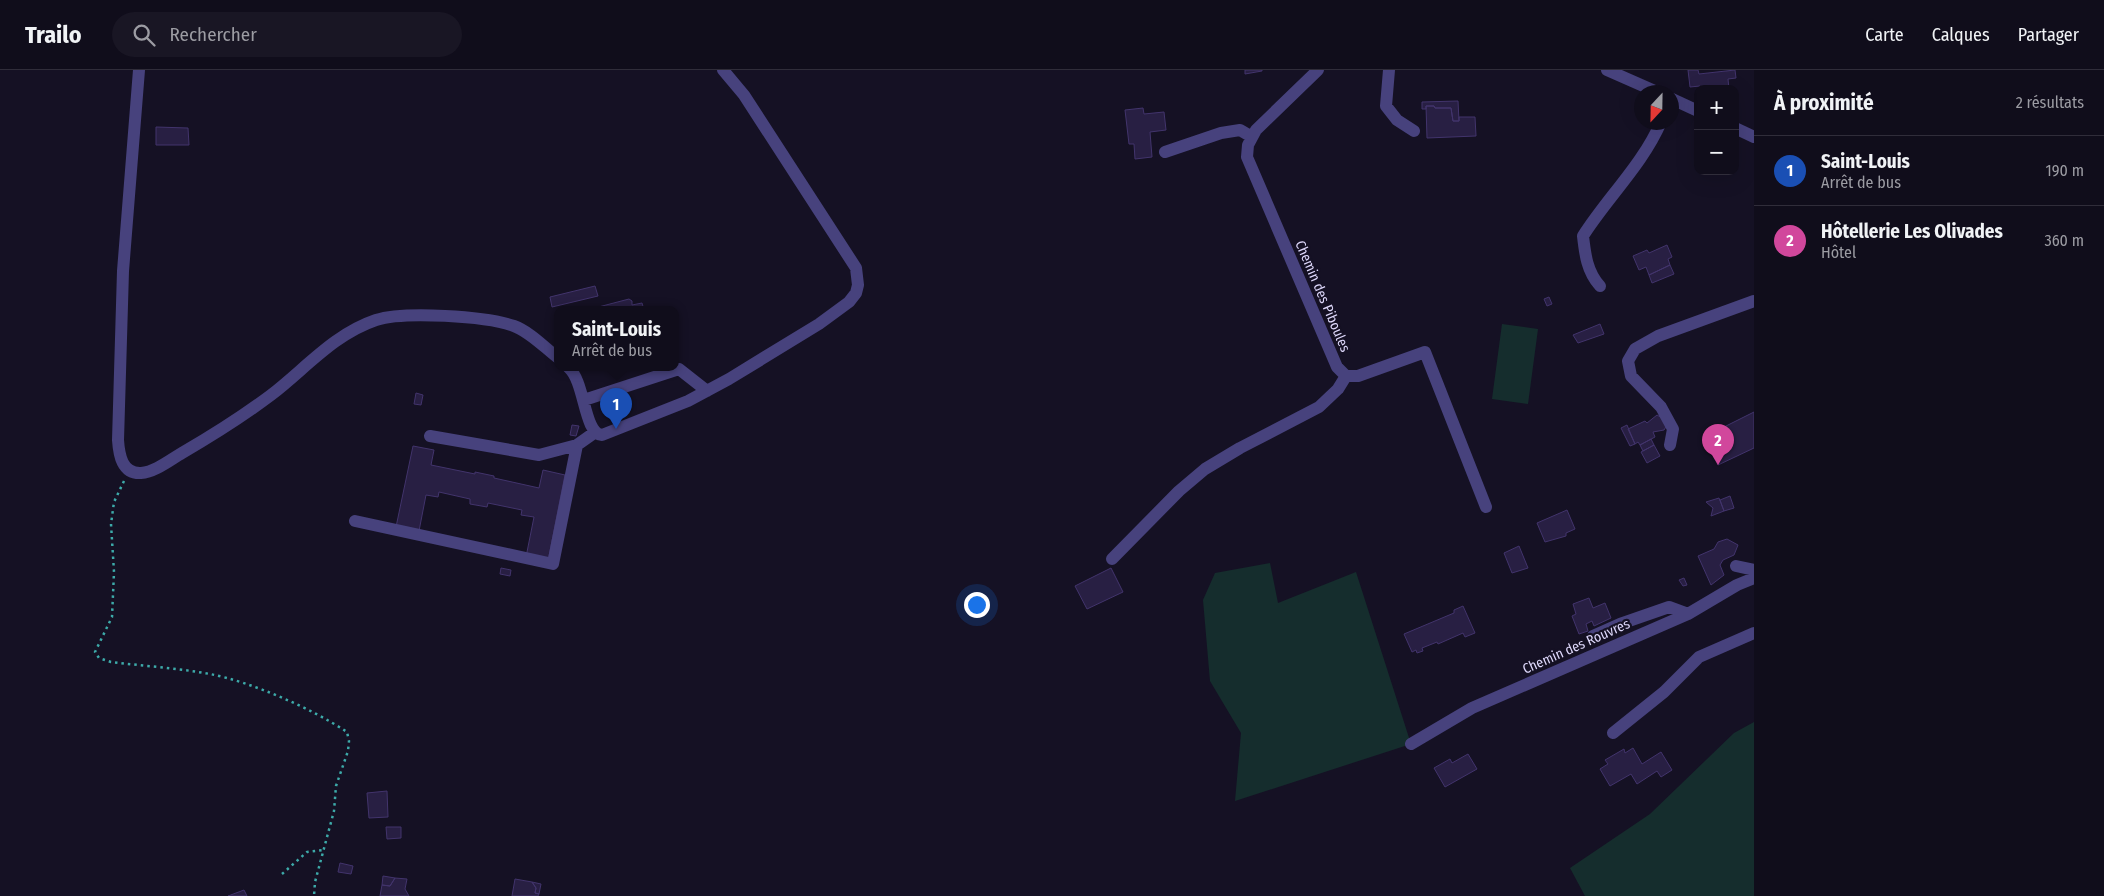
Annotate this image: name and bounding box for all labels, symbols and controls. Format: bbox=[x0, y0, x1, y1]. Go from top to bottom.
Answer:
search box bbox=[112, 12, 462, 57]
text: Trailo bbox=[25, 21, 82, 49]
icon: search bbox=[130, 21, 158, 49]
text: Rechercher bbox=[170, 23, 257, 46]
text: Carte bbox=[1865, 24, 1904, 46]
text: Calques bbox=[1932, 24, 1990, 46]
text: Partager bbox=[2018, 24, 2079, 46]
north arrow bbox=[1634, 85, 1679, 130]
map controls bbox=[1694, 85, 1739, 175]
button: + bbox=[1694, 85, 1739, 130]
text: À proximité bbox=[1774, 90, 1874, 116]
text: 2 résultats bbox=[2016, 93, 2084, 112]
button: − bbox=[1694, 130, 1739, 175]
text: Saint-Louis bbox=[1821, 150, 1910, 173]
text: 1 bbox=[1787, 161, 1793, 180]
text: 190 m bbox=[2046, 161, 2084, 180]
text: Arrêt de bus bbox=[1821, 173, 1901, 192]
text: Hôtellerie Les Olivades bbox=[1821, 220, 2003, 243]
text: 2 bbox=[1786, 231, 1794, 250]
text: 360 m bbox=[2044, 231, 2084, 250]
street label: Chemin des Piboules bbox=[1291, 238, 1354, 354]
text: Hôtel bbox=[1821, 243, 1856, 262]
popup bbox=[554, 306, 679, 371]
text: Saint-Louis bbox=[572, 318, 661, 341]
text: Arrêt de bus bbox=[572, 341, 652, 360]
pin: 1 bbox=[600, 388, 632, 429]
pin: 2 bbox=[1702, 424, 1734, 465]
your location bbox=[964, 592, 990, 618]
street label: Chemin des Rouvres bbox=[1520, 615, 1633, 678]

